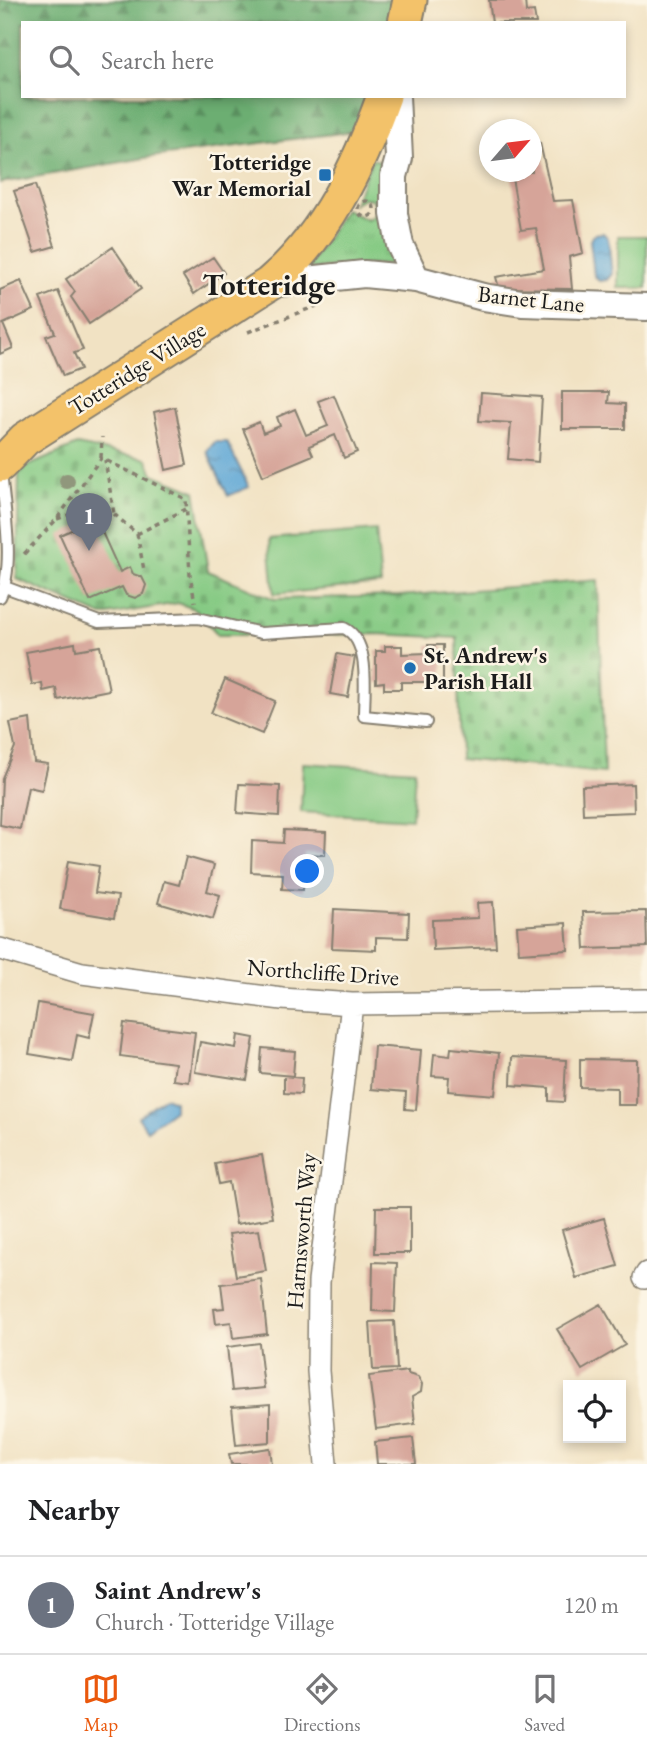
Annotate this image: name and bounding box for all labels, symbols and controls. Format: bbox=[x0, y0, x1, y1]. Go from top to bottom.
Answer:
search box bbox=[21, 21, 626, 98]
icon: search bbox=[45, 41, 83, 79]
text: Search here bbox=[101, 43, 214, 77]
north arrow bbox=[479, 119, 542, 182]
place label: Totteridge War Memorial bbox=[172, 147, 311, 203]
marker: Totteridge War Memorial bbox=[317, 167, 333, 183]
district label: Totteridge bbox=[203, 265, 335, 304]
street label: Barnet Lane bbox=[476, 278, 586, 320]
street label: Totteridge Village bbox=[63, 314, 211, 422]
pin: 1 bbox=[66, 493, 112, 551]
place label: St. Andrew's Parish Hall bbox=[424, 640, 547, 696]
marker: St. Andrew's Parish Hall bbox=[402, 660, 418, 676]
your location bbox=[290, 854, 324, 888]
street label: Northcliffe Drive bbox=[246, 952, 400, 992]
street label: Harmsworth Way bbox=[279, 1151, 323, 1310]
map controls bbox=[563, 1380, 626, 1443]
button: locate bbox=[563, 1380, 626, 1443]
text: Nearby bbox=[28, 1490, 120, 1529]
text: Saint Andrew's bbox=[95, 1573, 261, 1607]
text: 1 bbox=[45, 1590, 57, 1620]
text: 120 m bbox=[563, 1590, 619, 1620]
text: Church · Totteridge Village bbox=[95, 1607, 334, 1637]
tab: Map bbox=[82, 1670, 120, 1737]
tab: Directions bbox=[284, 1670, 360, 1737]
tab: Saved bbox=[524, 1670, 565, 1737]

